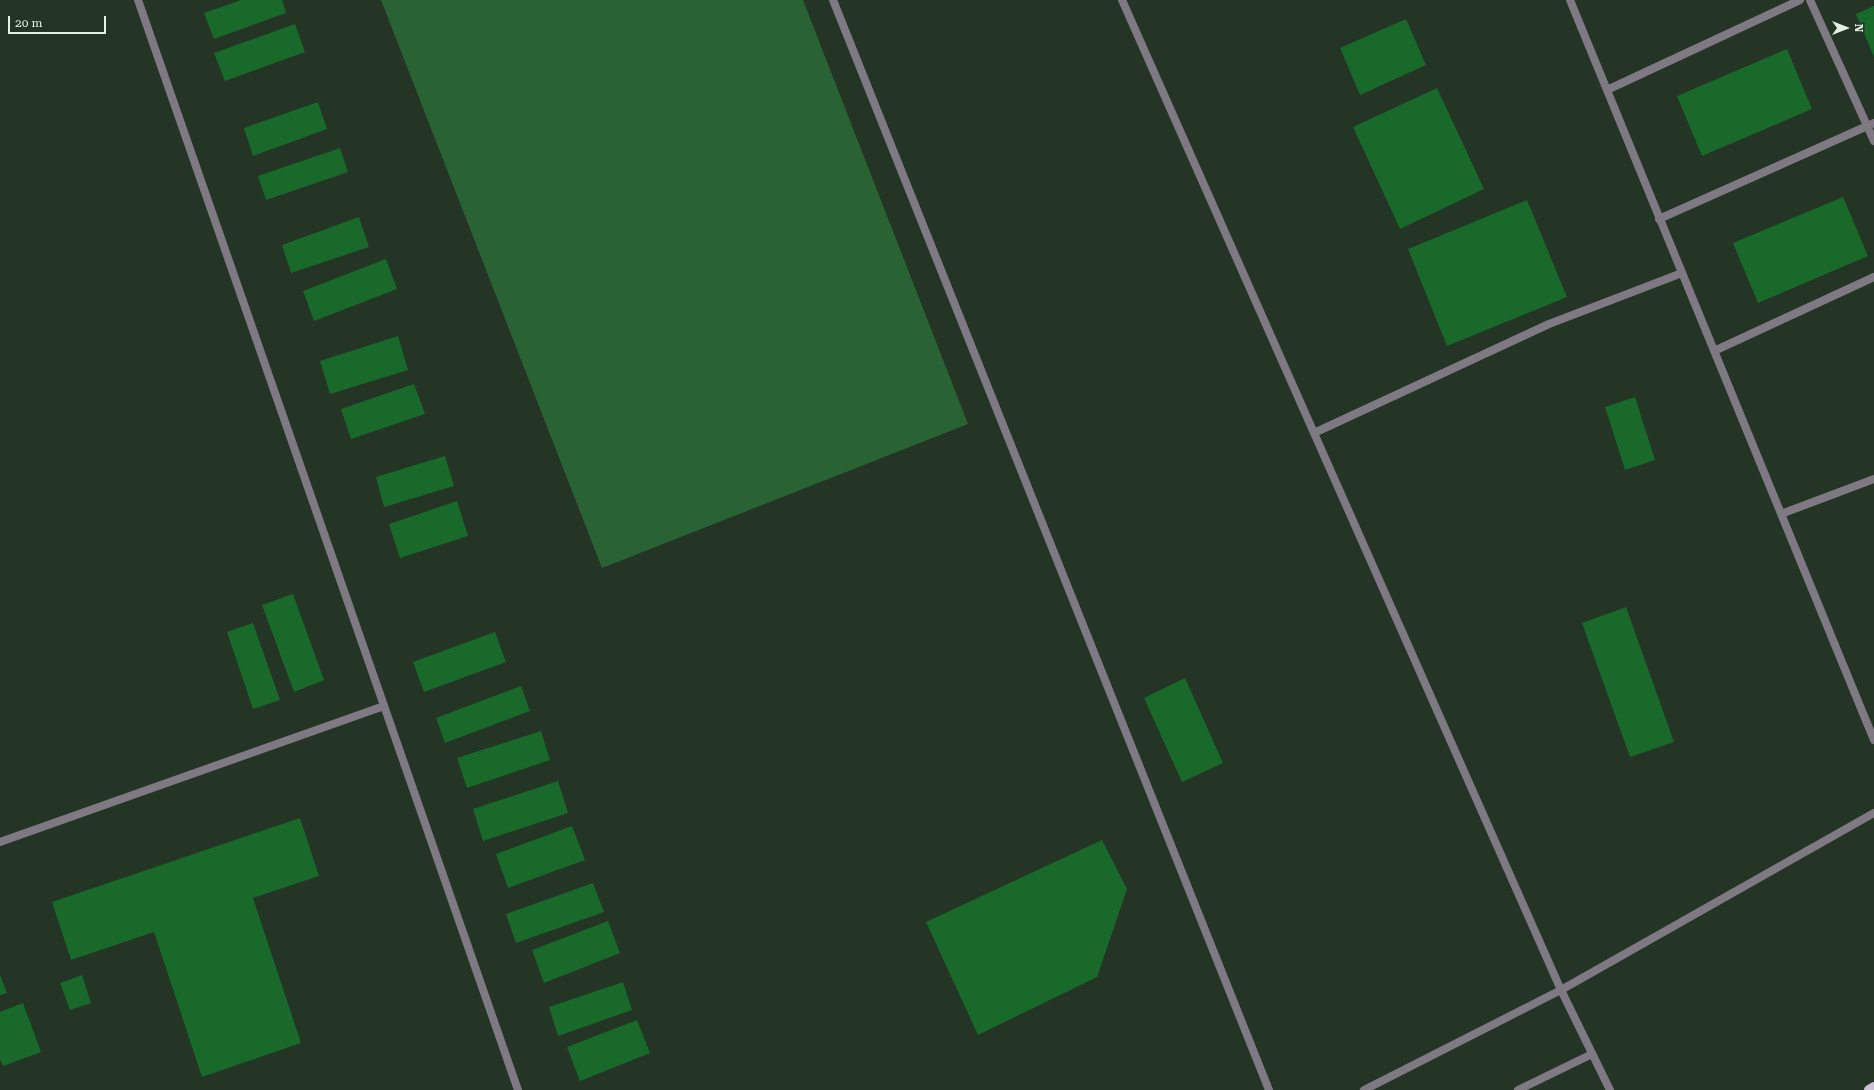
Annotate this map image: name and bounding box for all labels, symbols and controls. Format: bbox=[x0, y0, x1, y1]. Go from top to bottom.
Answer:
scale bar bbox=[10, 8, 108, 34]
north arrow bbox=[1826, 8, 1866, 48]
text: 20 m bbox=[15, 16, 42, 30]
text: N bbox=[1852, 24, 1865, 32]

